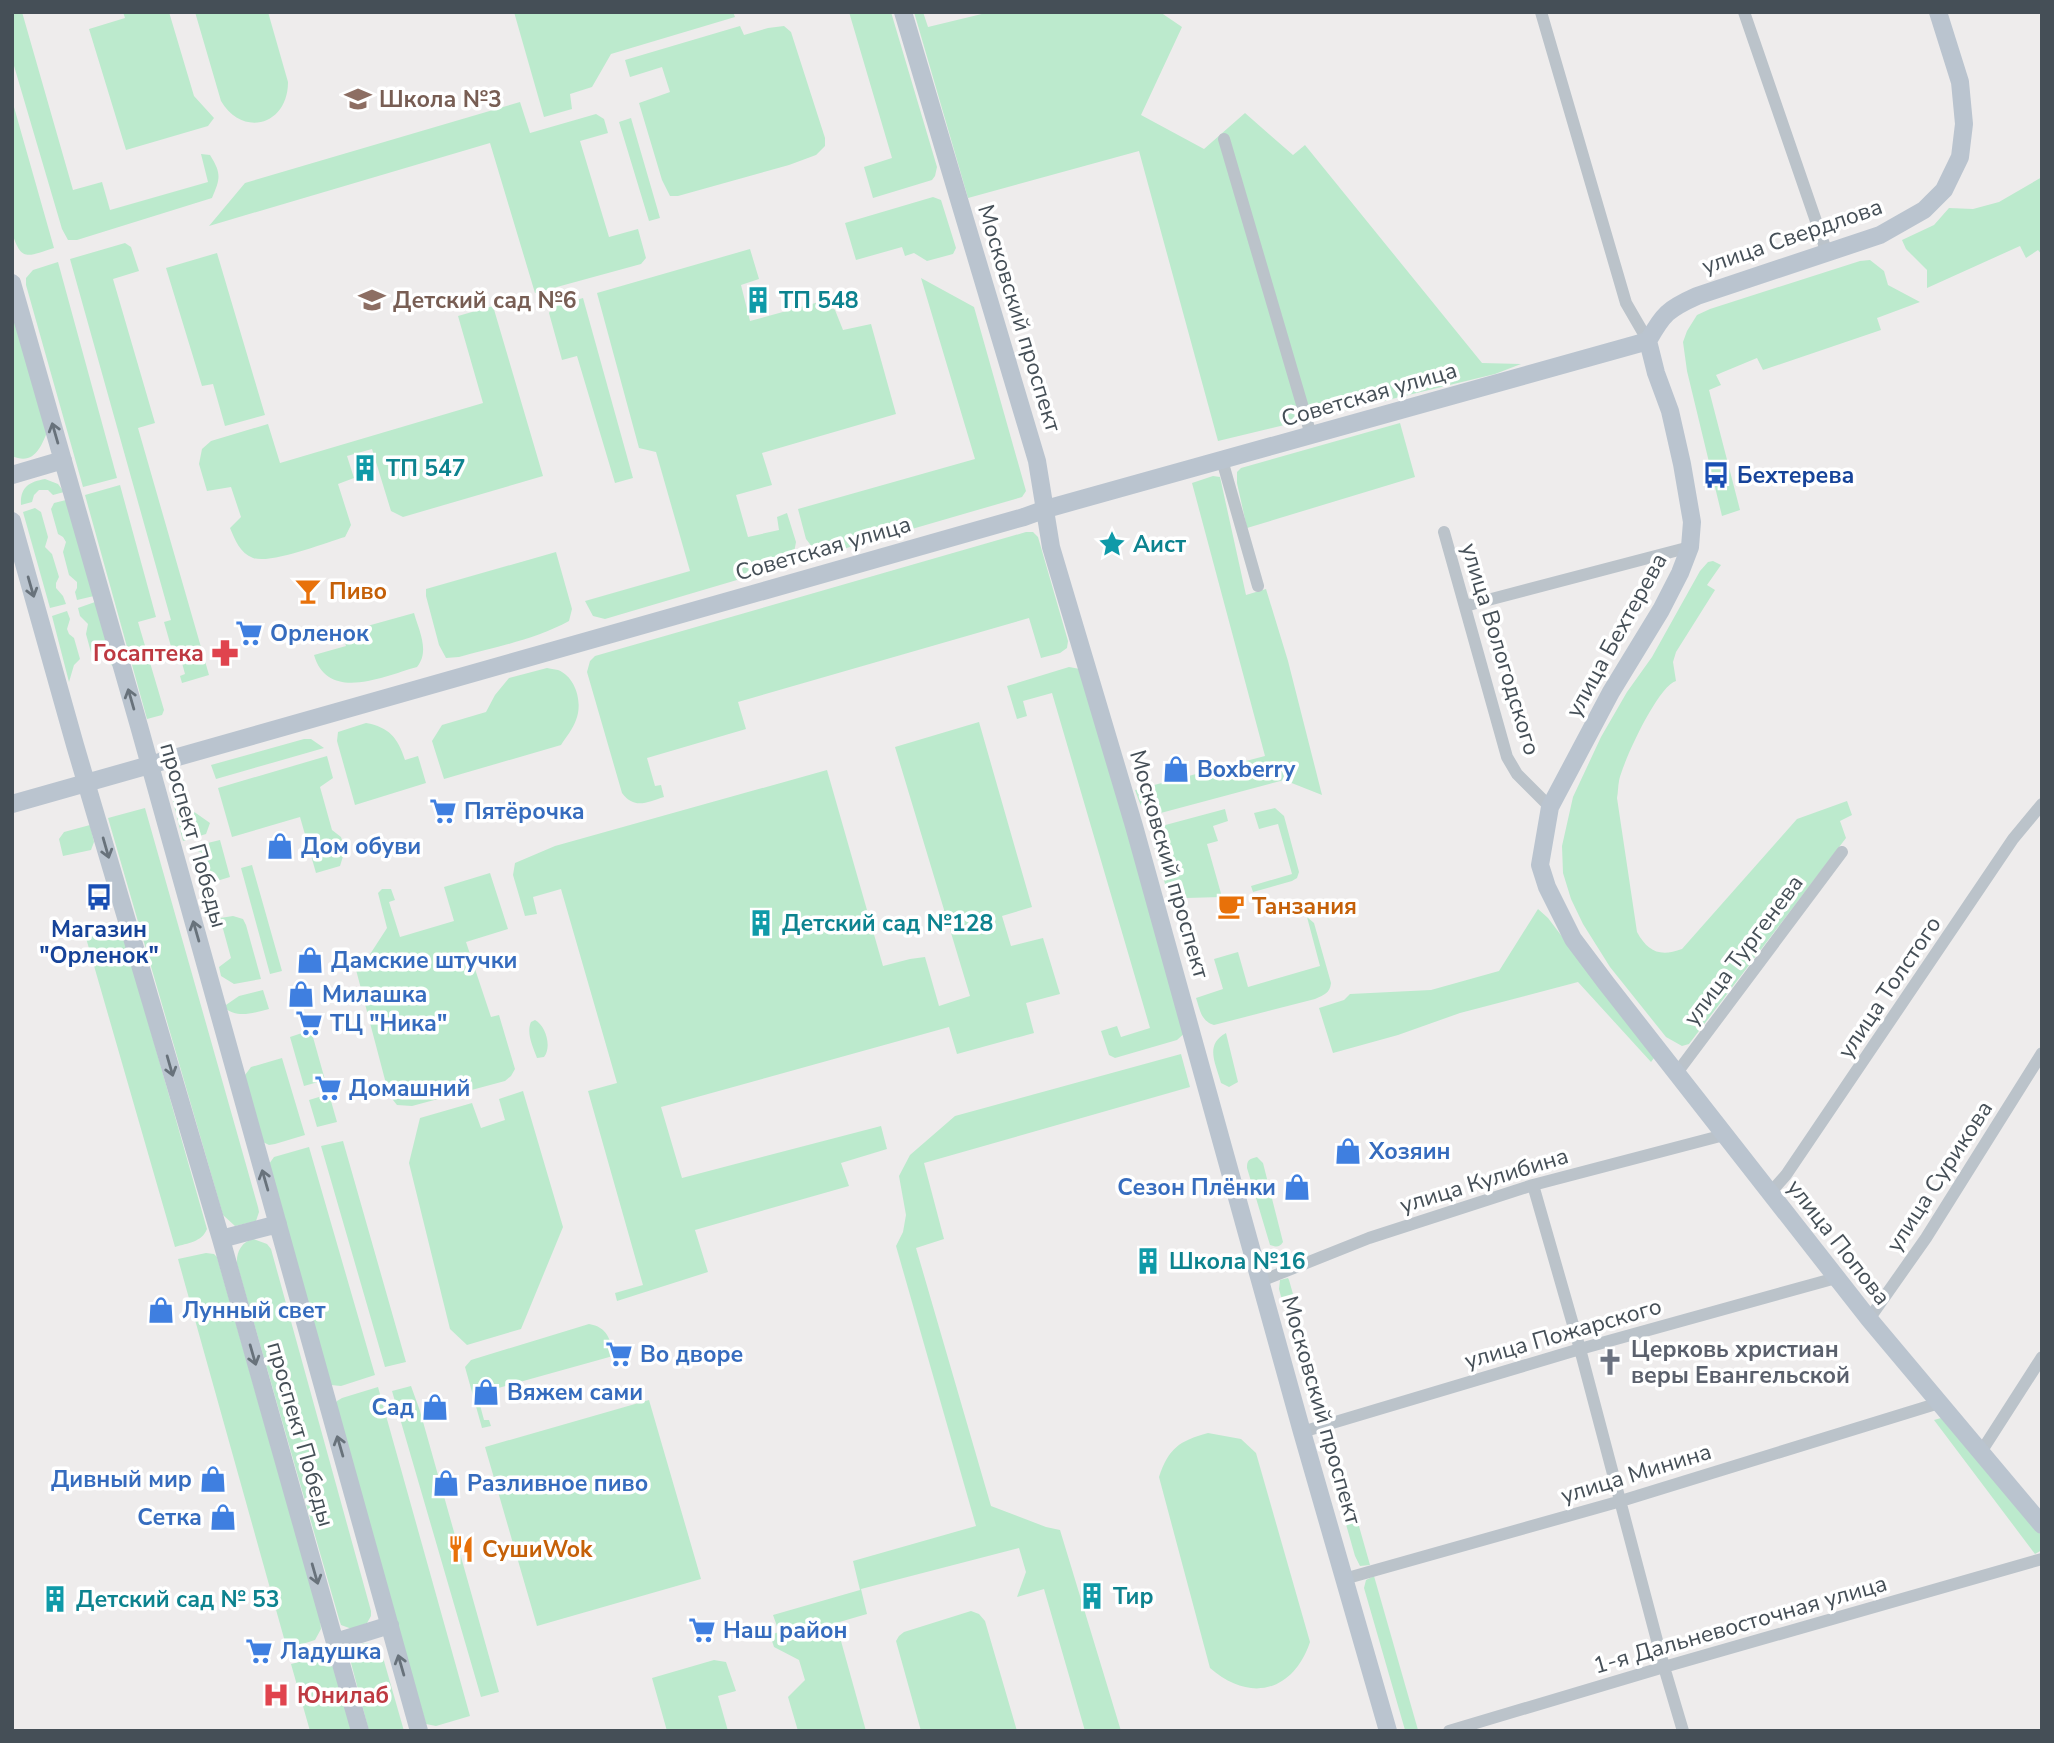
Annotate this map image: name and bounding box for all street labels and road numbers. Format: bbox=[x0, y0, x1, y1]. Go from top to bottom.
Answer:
street label: улица Свердлова bbox=[1698, 191, 1887, 282]
street label: Московский проспект bbox=[970, 201, 1069, 436]
street label: Советская улица bbox=[1278, 355, 1461, 434]
street label: Советская улица bbox=[732, 509, 915, 588]
street label: улица Вологодского bbox=[1453, 539, 1548, 759]
street label: улица Бехтерева bbox=[1558, 547, 1674, 723]
street label: проспект Победы bbox=[152, 739, 235, 931]
street label: Московский проспект bbox=[1122, 746, 1217, 983]
street label: улица Тургенева bbox=[1676, 869, 1810, 1032]
street label: улица Толстого bbox=[1830, 910, 1948, 1064]
street label: улица Сурикова bbox=[1879, 1095, 2000, 1258]
street label: улица Кулибина bbox=[1396, 1140, 1572, 1221]
street label: улица Попова bbox=[1780, 1173, 1898, 1312]
street label: улица Пожарского bbox=[1461, 1291, 1665, 1376]
street label: Московский проспект bbox=[1274, 1292, 1369, 1529]
street label: проспект Победы bbox=[259, 1338, 342, 1530]
street label: улица Минина bbox=[1557, 1436, 1715, 1511]
street label: 1-я Дальневосточная улица bbox=[1590, 1568, 1891, 1681]

